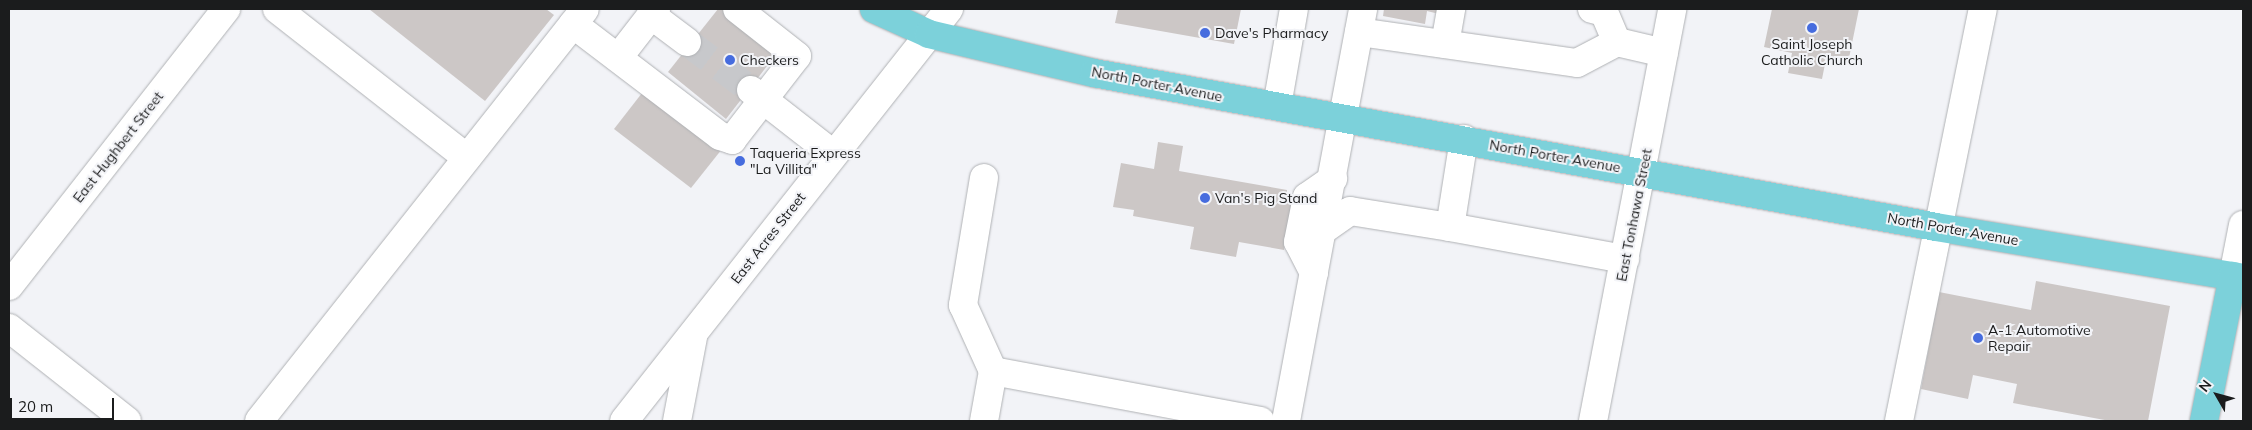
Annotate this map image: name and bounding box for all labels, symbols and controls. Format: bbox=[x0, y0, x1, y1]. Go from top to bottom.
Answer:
marker: Saint Joseph Catholic Church bbox=[1806, 22, 1818, 34]
place label: Dave's Pharmacy bbox=[1215, 25, 1328, 41]
marker: Dave's Pharmacy bbox=[1199, 27, 1211, 39]
place label: Saint Joseph Catholic Church bbox=[1761, 36, 1863, 68]
place label: Checkers bbox=[740, 52, 799, 68]
marker: Checkers bbox=[724, 54, 736, 66]
street label: North Porter Avenue bbox=[1090, 63, 1224, 105]
street label: East Hughbert Street bbox=[69, 88, 167, 206]
street label: North Porter Avenue bbox=[1488, 136, 1622, 176]
place label: Taqueria Express "La Villita" bbox=[750, 145, 861, 178]
street label: East Tonhawa Street bbox=[1613, 147, 1655, 283]
marker: Taqueria Express "La Villita" bbox=[734, 155, 746, 167]
street label: East Acres Street bbox=[727, 189, 809, 287]
place label: Van's Pig Stand bbox=[1215, 190, 1317, 206]
marker: Van's Pig Stand bbox=[1199, 192, 1211, 204]
street label: North Porter Avenue bbox=[1886, 209, 2020, 249]
place label: A-1 Automotive Repair bbox=[1988, 322, 2091, 354]
marker: A-1 Automotive Repair bbox=[1972, 332, 1984, 344]
north arrow bbox=[2192, 370, 2242, 420]
text: N bbox=[2195, 376, 2216, 395]
scale bar bbox=[12, 388, 116, 420]
text: 20 m bbox=[18, 397, 53, 416]

